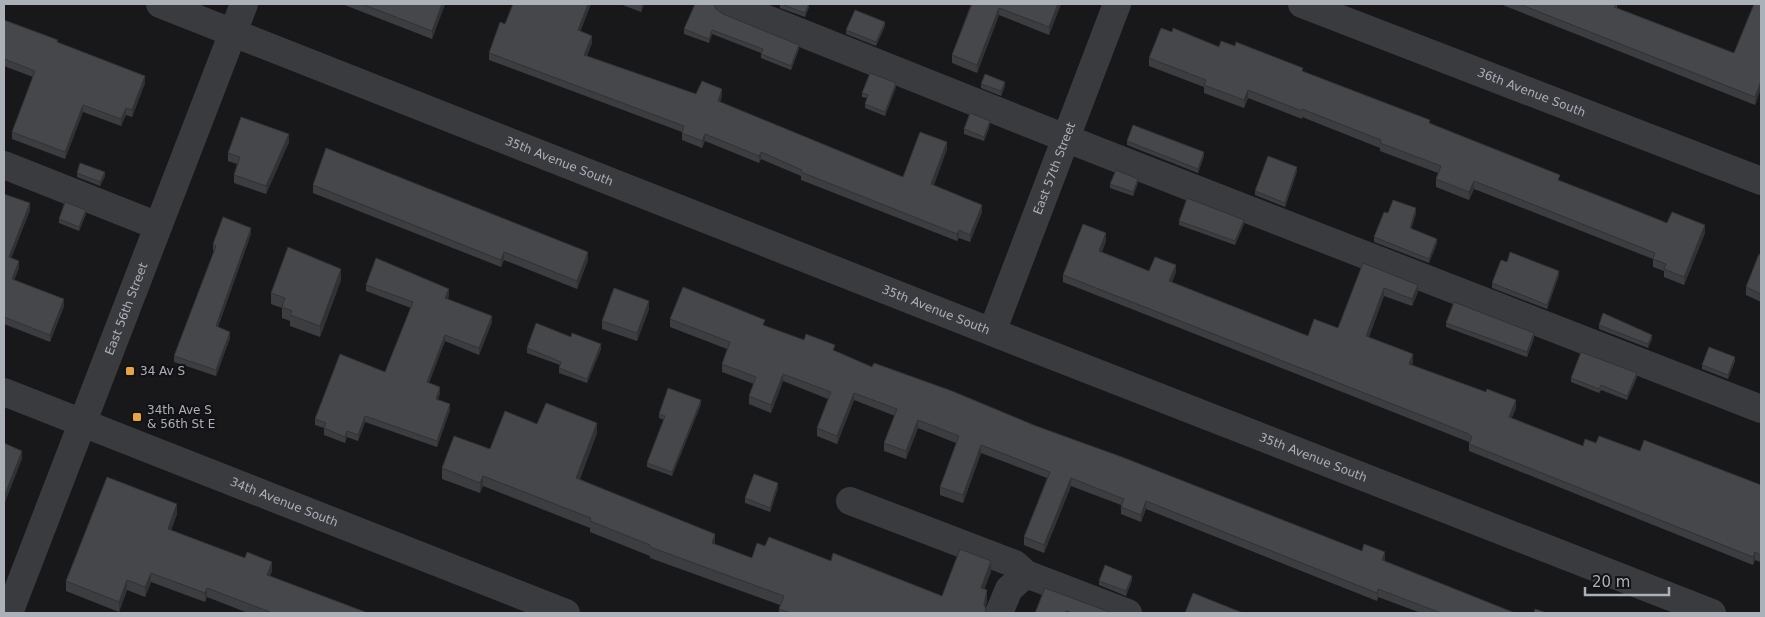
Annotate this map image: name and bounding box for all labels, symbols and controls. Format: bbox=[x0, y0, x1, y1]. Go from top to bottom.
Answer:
street label: 36th Avenue South bbox=[1475, 65, 1588, 120]
street label: East 57th Street bbox=[1030, 120, 1078, 217]
street label: 35th Avenue South bbox=[503, 134, 615, 189]
street label: East 56th Street bbox=[102, 260, 151, 357]
street label: 35th Avenue South bbox=[880, 282, 992, 337]
place label: 34 Av S bbox=[140, 364, 185, 378]
marker: 34 Av S bbox=[124, 365, 136, 377]
place label: 34th Ave S & 56th St E bbox=[147, 403, 215, 431]
marker: 34th Ave S & 56th St E bbox=[131, 411, 143, 423]
street label: 35th Avenue South bbox=[1257, 430, 1369, 485]
street label: 34th Avenue South bbox=[228, 475, 340, 530]
scale bar bbox=[1585, 564, 1669, 596]
text: 20 m bbox=[1592, 573, 1630, 591]

